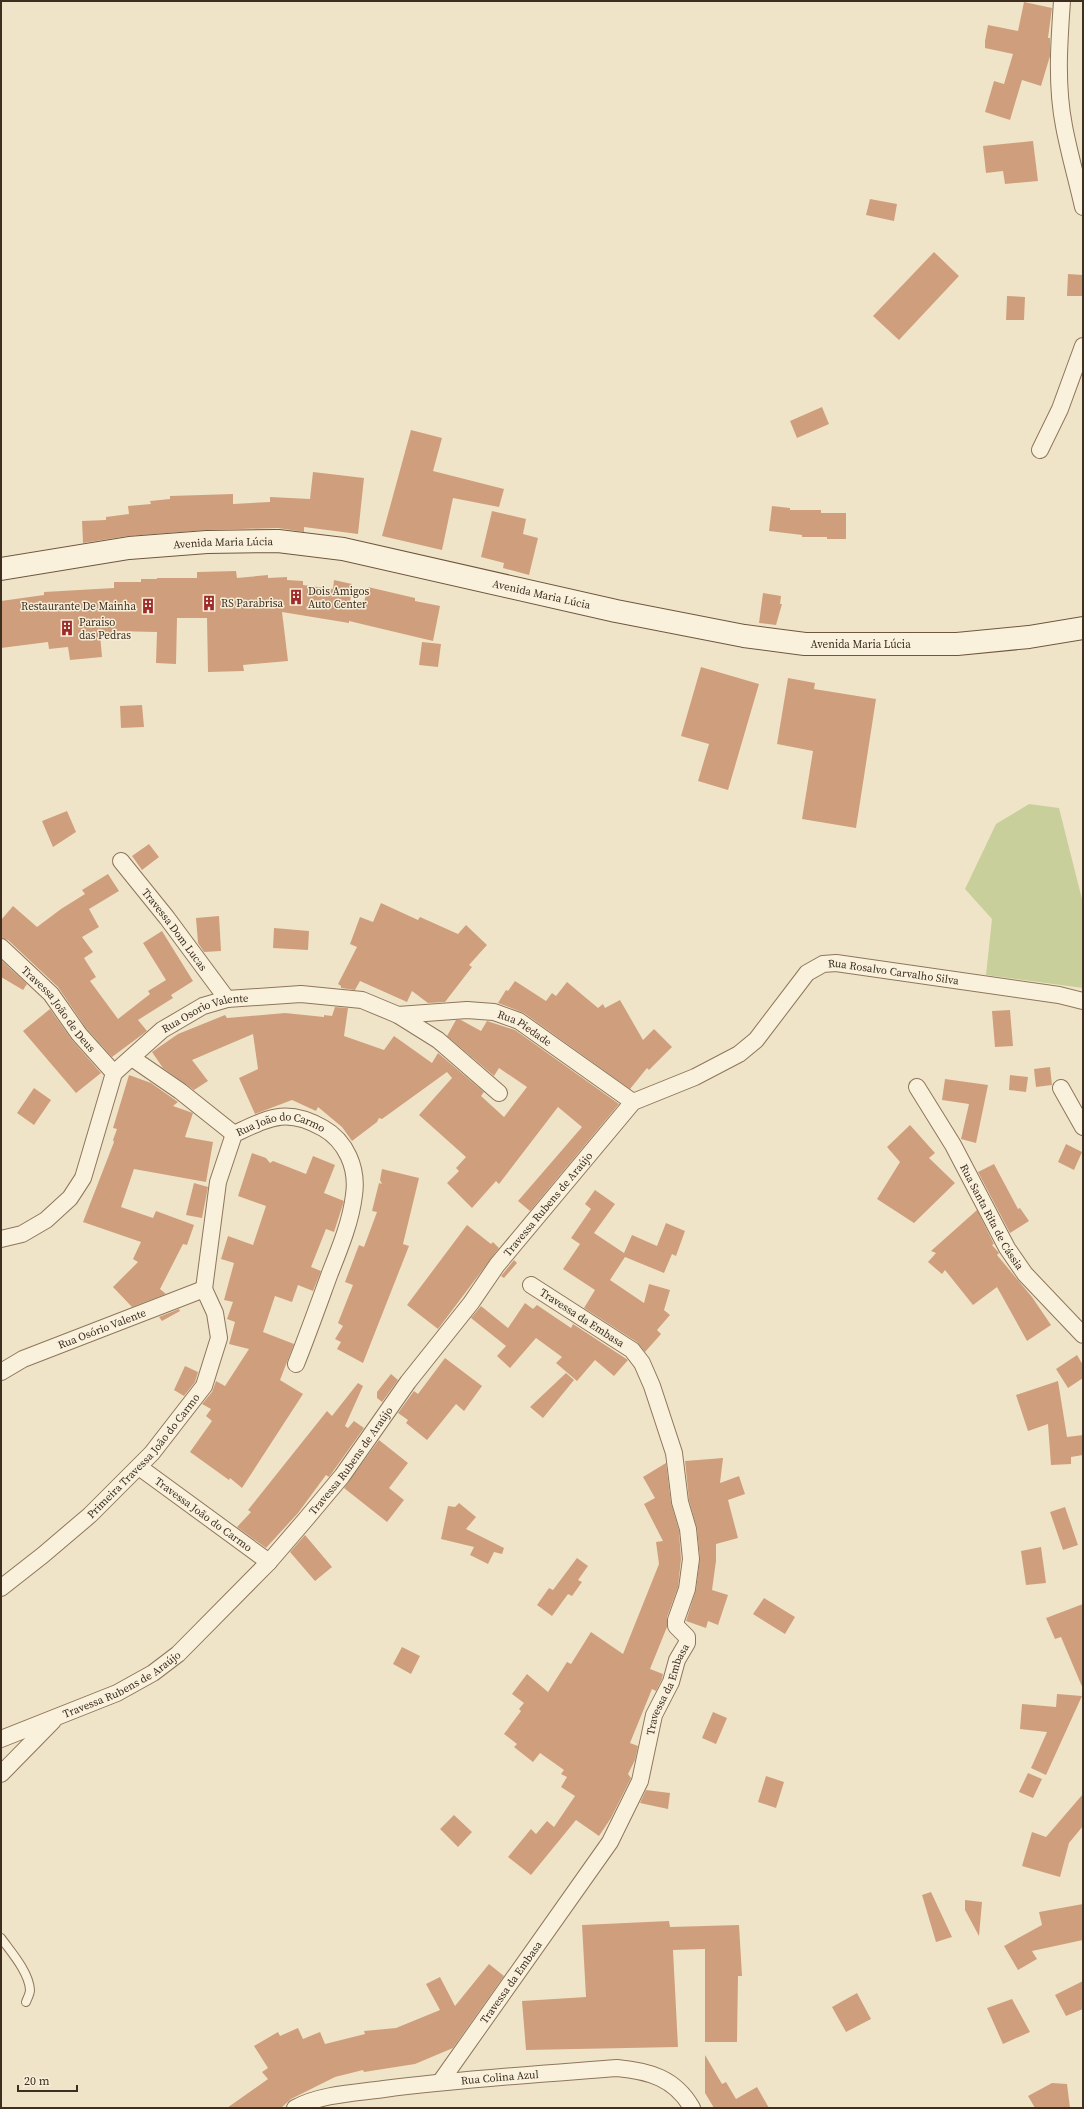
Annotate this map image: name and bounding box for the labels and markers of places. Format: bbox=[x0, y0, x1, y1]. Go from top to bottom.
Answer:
place label: Dois Amigos Auto Center bbox=[308, 584, 370, 612]
building icon: Dois Amigos Auto Center bbox=[287, 588, 305, 606]
building icon: RS Parabrisa bbox=[200, 594, 218, 612]
place label: RS Parabrisa bbox=[221, 596, 284, 611]
building icon: Restaurante De Mainha bbox=[139, 597, 157, 615]
place label: Restaurante De Mainha bbox=[21, 599, 136, 614]
place label: Paraiso das Pedras bbox=[79, 615, 131, 643]
building icon: Paraiso das Pedras bbox=[58, 619, 76, 637]

